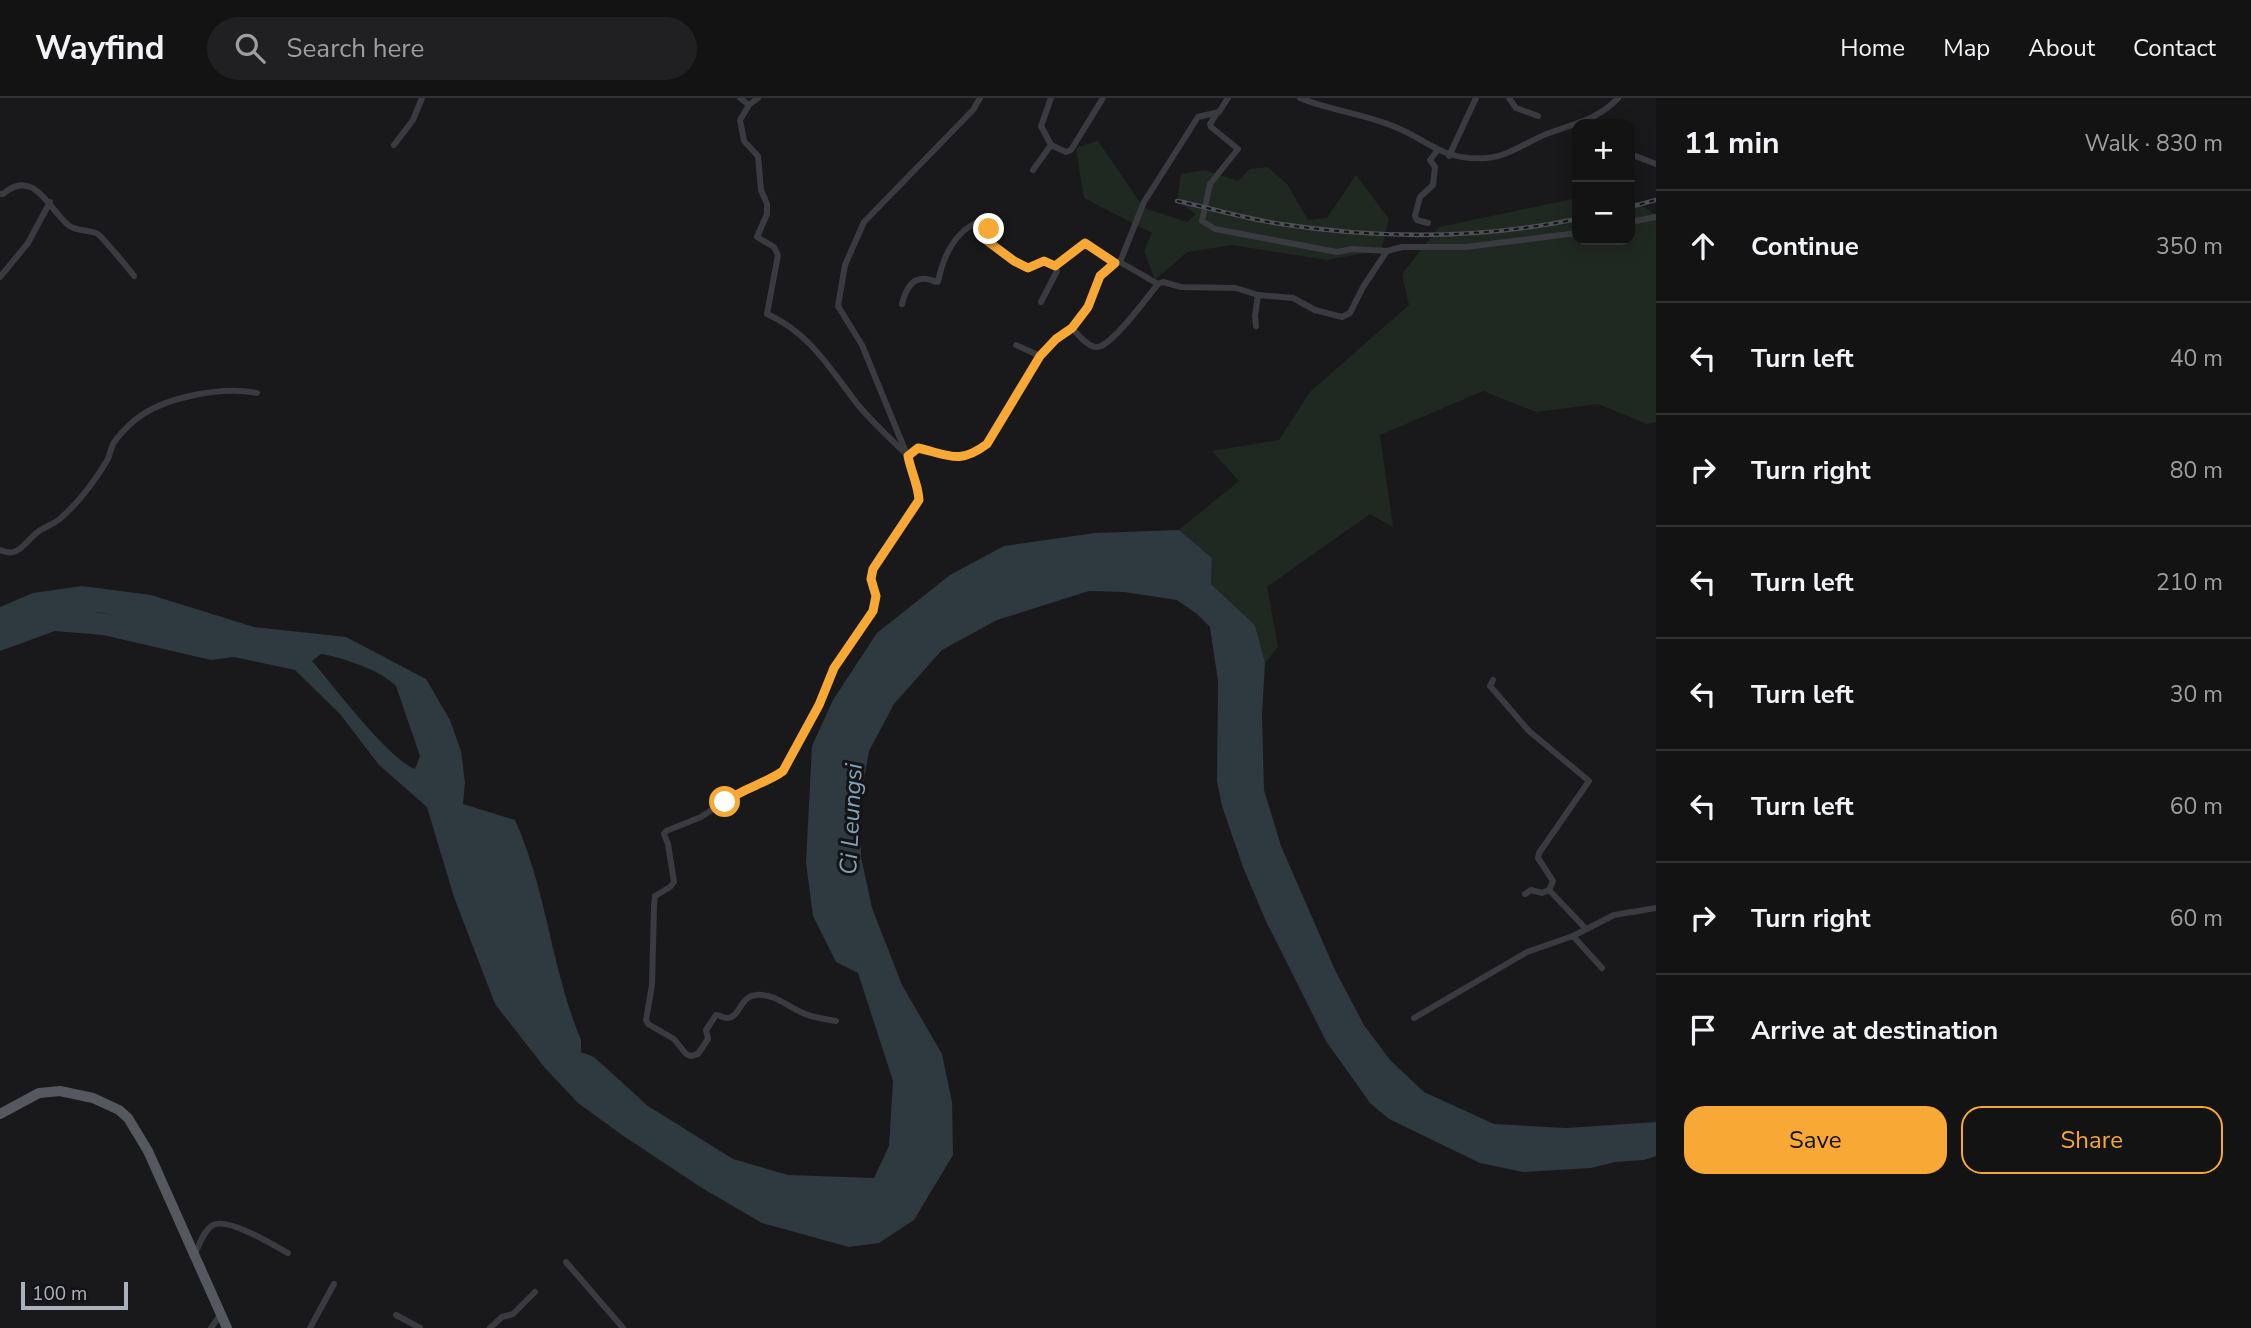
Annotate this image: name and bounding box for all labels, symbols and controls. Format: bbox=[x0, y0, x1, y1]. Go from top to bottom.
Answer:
search box bbox=[207, 17, 697, 80]
text: Wayfind bbox=[35, 26, 165, 71]
icon: search bbox=[231, 29, 269, 67]
text: Search here bbox=[287, 31, 424, 66]
text: Home bbox=[1840, 32, 1905, 64]
text: Map bbox=[1943, 32, 1990, 64]
text: About bbox=[2028, 32, 2095, 64]
text: Contact bbox=[2133, 32, 2216, 64]
map controls bbox=[1572, 119, 1635, 245]
button: + bbox=[1572, 119, 1635, 182]
text: 11 min bbox=[1684, 123, 1780, 164]
text: Walk · 830 m bbox=[2084, 128, 2223, 159]
button: − bbox=[1572, 182, 1635, 245]
route end bbox=[973, 213, 1004, 244]
icon: ahead bbox=[1684, 227, 1722, 265]
text: Continue bbox=[1751, 229, 1859, 264]
text: 350 m bbox=[2156, 231, 2223, 262]
icon: left bbox=[1684, 339, 1722, 377]
text: Turn left bbox=[1751, 341, 1854, 376]
text: 40 m bbox=[2170, 343, 2223, 374]
icon: right bbox=[1684, 451, 1722, 489]
text: Turn right bbox=[1751, 453, 1870, 488]
text: 80 m bbox=[2170, 455, 2223, 486]
icon: left bbox=[1684, 563, 1722, 601]
text: Turn left bbox=[1751, 565, 1854, 600]
text: 210 m bbox=[2156, 567, 2223, 598]
icon: left bbox=[1684, 675, 1722, 713]
text: Turn left bbox=[1751, 677, 1854, 712]
text: 30 m bbox=[2170, 679, 2223, 710]
water label: Ci Leungsi bbox=[832, 762, 870, 876]
route start bbox=[709, 786, 740, 817]
icon: left bbox=[1684, 787, 1722, 825]
text: Turn left bbox=[1751, 789, 1854, 824]
text: 60 m bbox=[2170, 791, 2223, 822]
icon: right bbox=[1684, 899, 1722, 937]
text: Turn right bbox=[1751, 901, 1870, 936]
text: 60 m bbox=[2170, 903, 2223, 934]
icon: arrive bbox=[1684, 1011, 1722, 1049]
text: Arrive at destination bbox=[1751, 1013, 1998, 1048]
button: Save bbox=[1684, 1106, 1947, 1174]
button: Share bbox=[1961, 1106, 2223, 1174]
scale bar bbox=[21, 1279, 128, 1311]
text: 100 m bbox=[32, 1281, 87, 1307]

